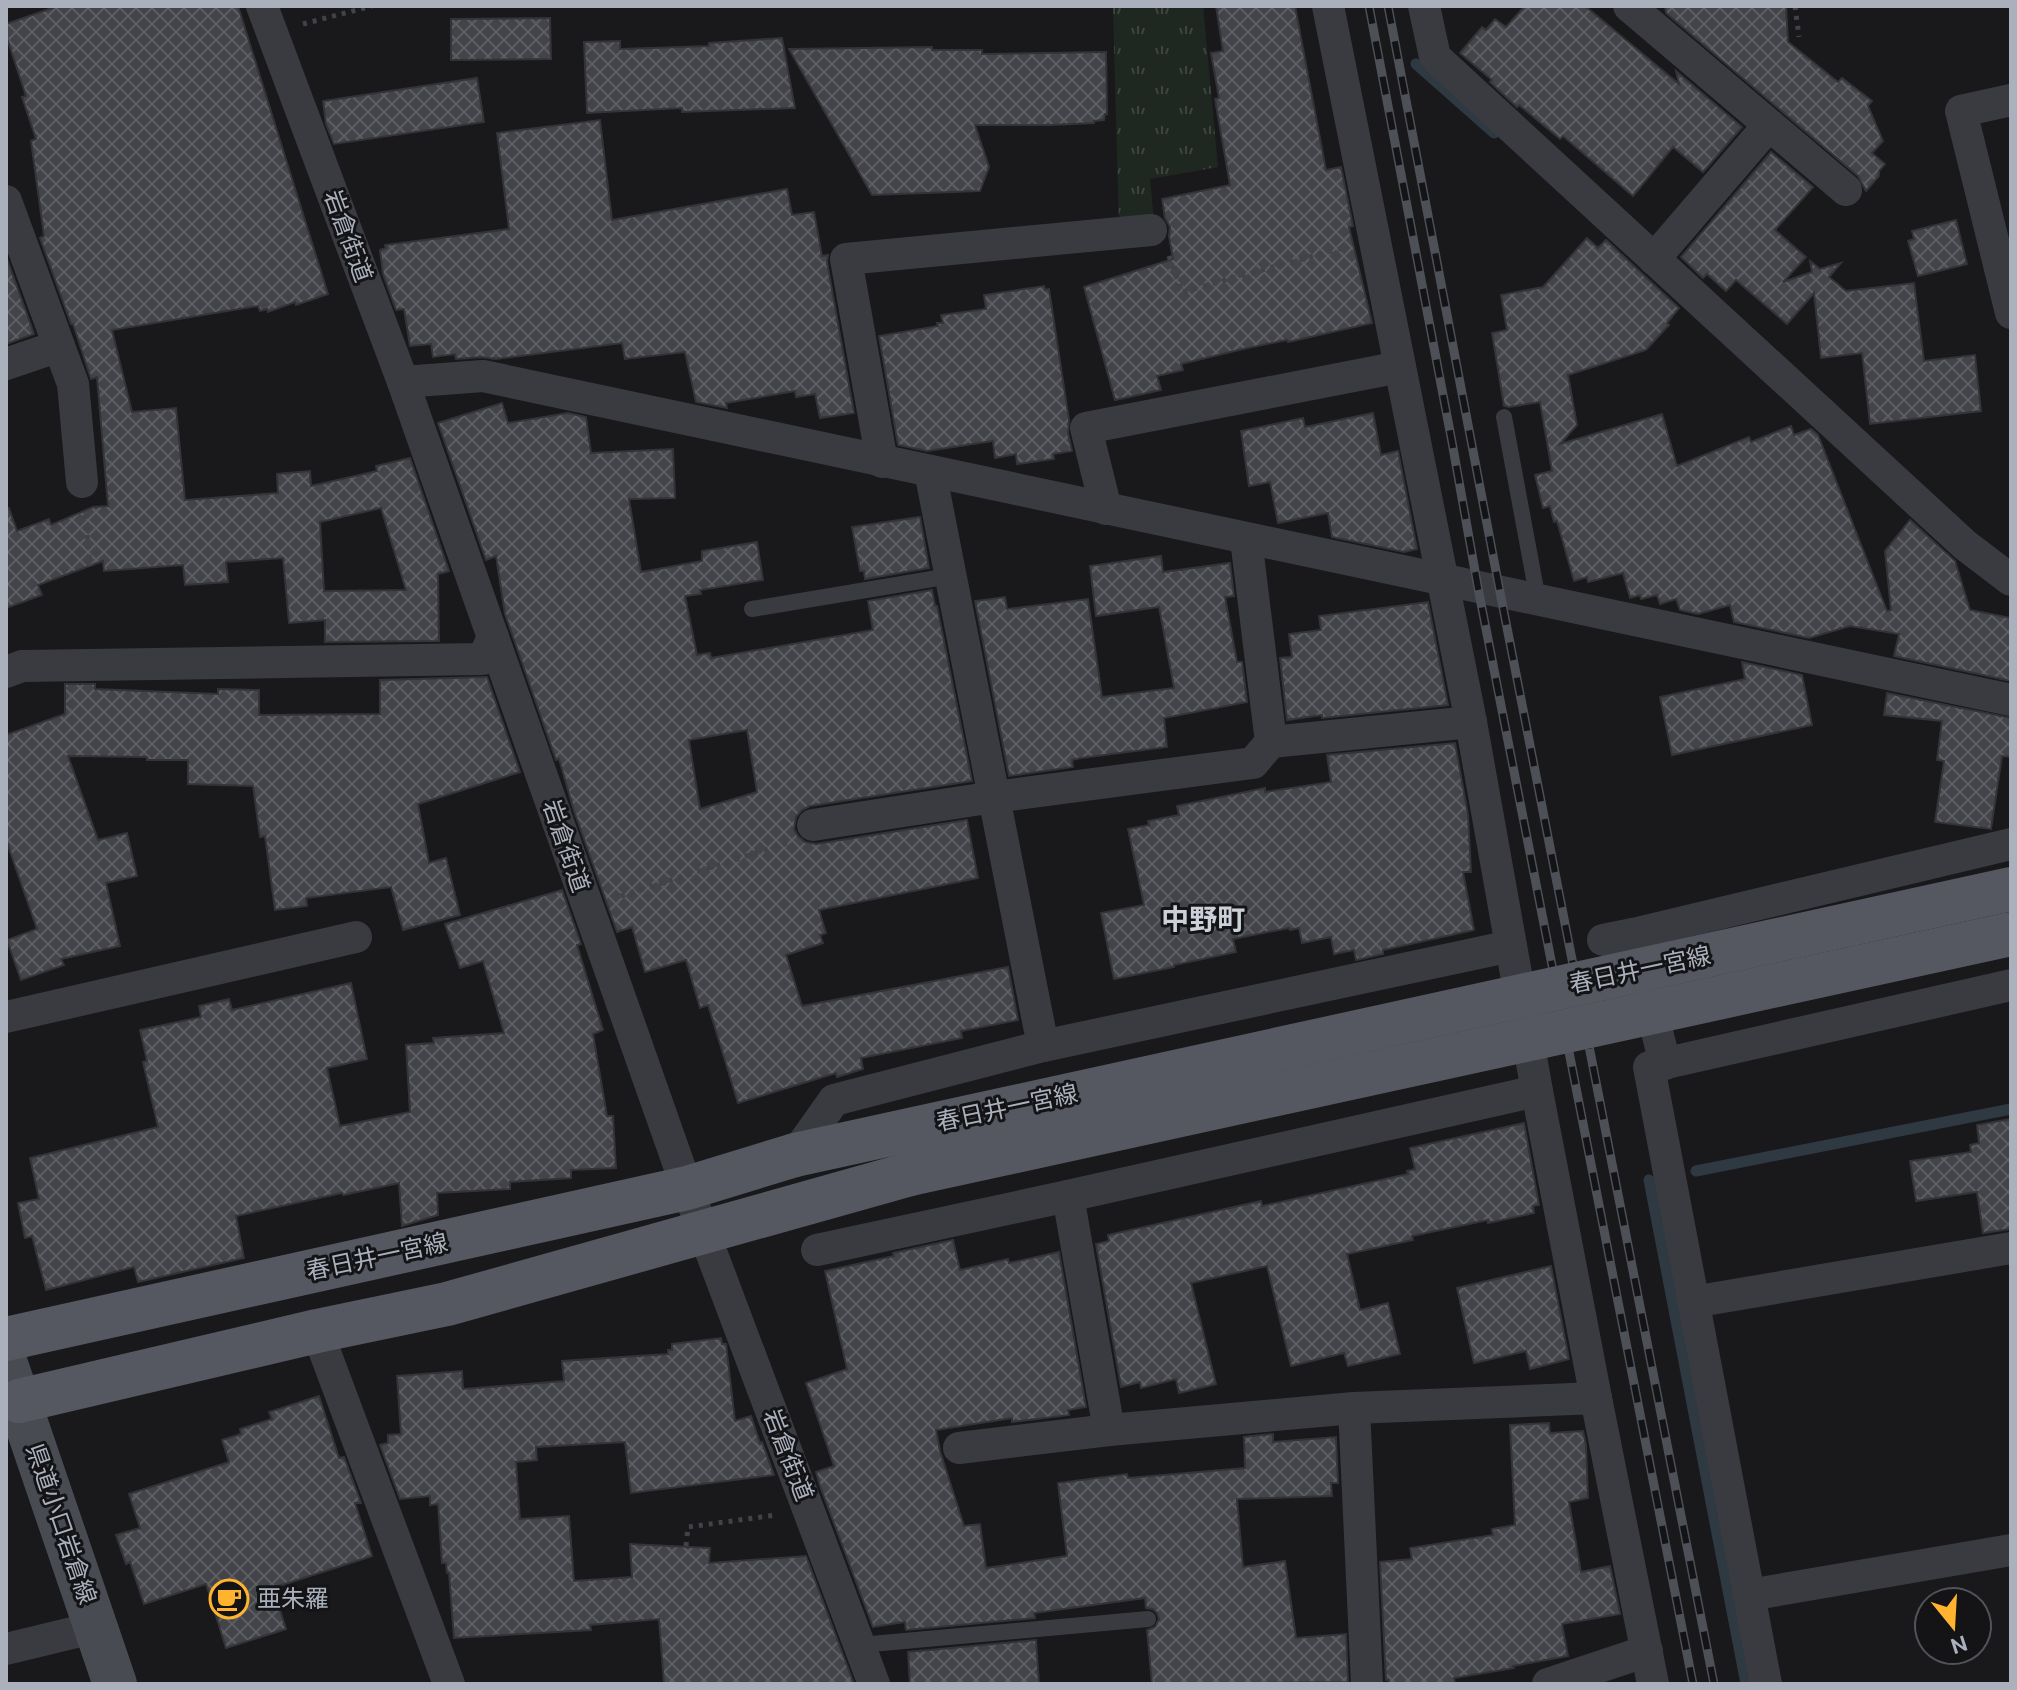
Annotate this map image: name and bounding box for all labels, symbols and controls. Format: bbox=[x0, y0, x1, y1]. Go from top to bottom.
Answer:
street label: 岩倉街道 bbox=[319, 186, 378, 286]
street label: 岩倉街道 bbox=[538, 796, 595, 896]
district label: 中野町 bbox=[1161, 903, 1245, 934]
street label: 春日井一宮線 bbox=[1567, 941, 1713, 998]
street label: 春日井一宮線 bbox=[934, 1079, 1080, 1136]
street label: 春日井一宮線 bbox=[304, 1228, 450, 1285]
street label: 岩倉街道 bbox=[759, 1405, 818, 1504]
street label: 県道小口岩倉線 bbox=[21, 1440, 102, 1608]
cafe icon: 亜朱羅 bbox=[208, 1578, 250, 1620]
place label: 亜朱羅 bbox=[257, 1585, 329, 1612]
north arrow bbox=[1913, 1586, 1993, 1666]
text: N bbox=[1948, 1631, 1971, 1660]

